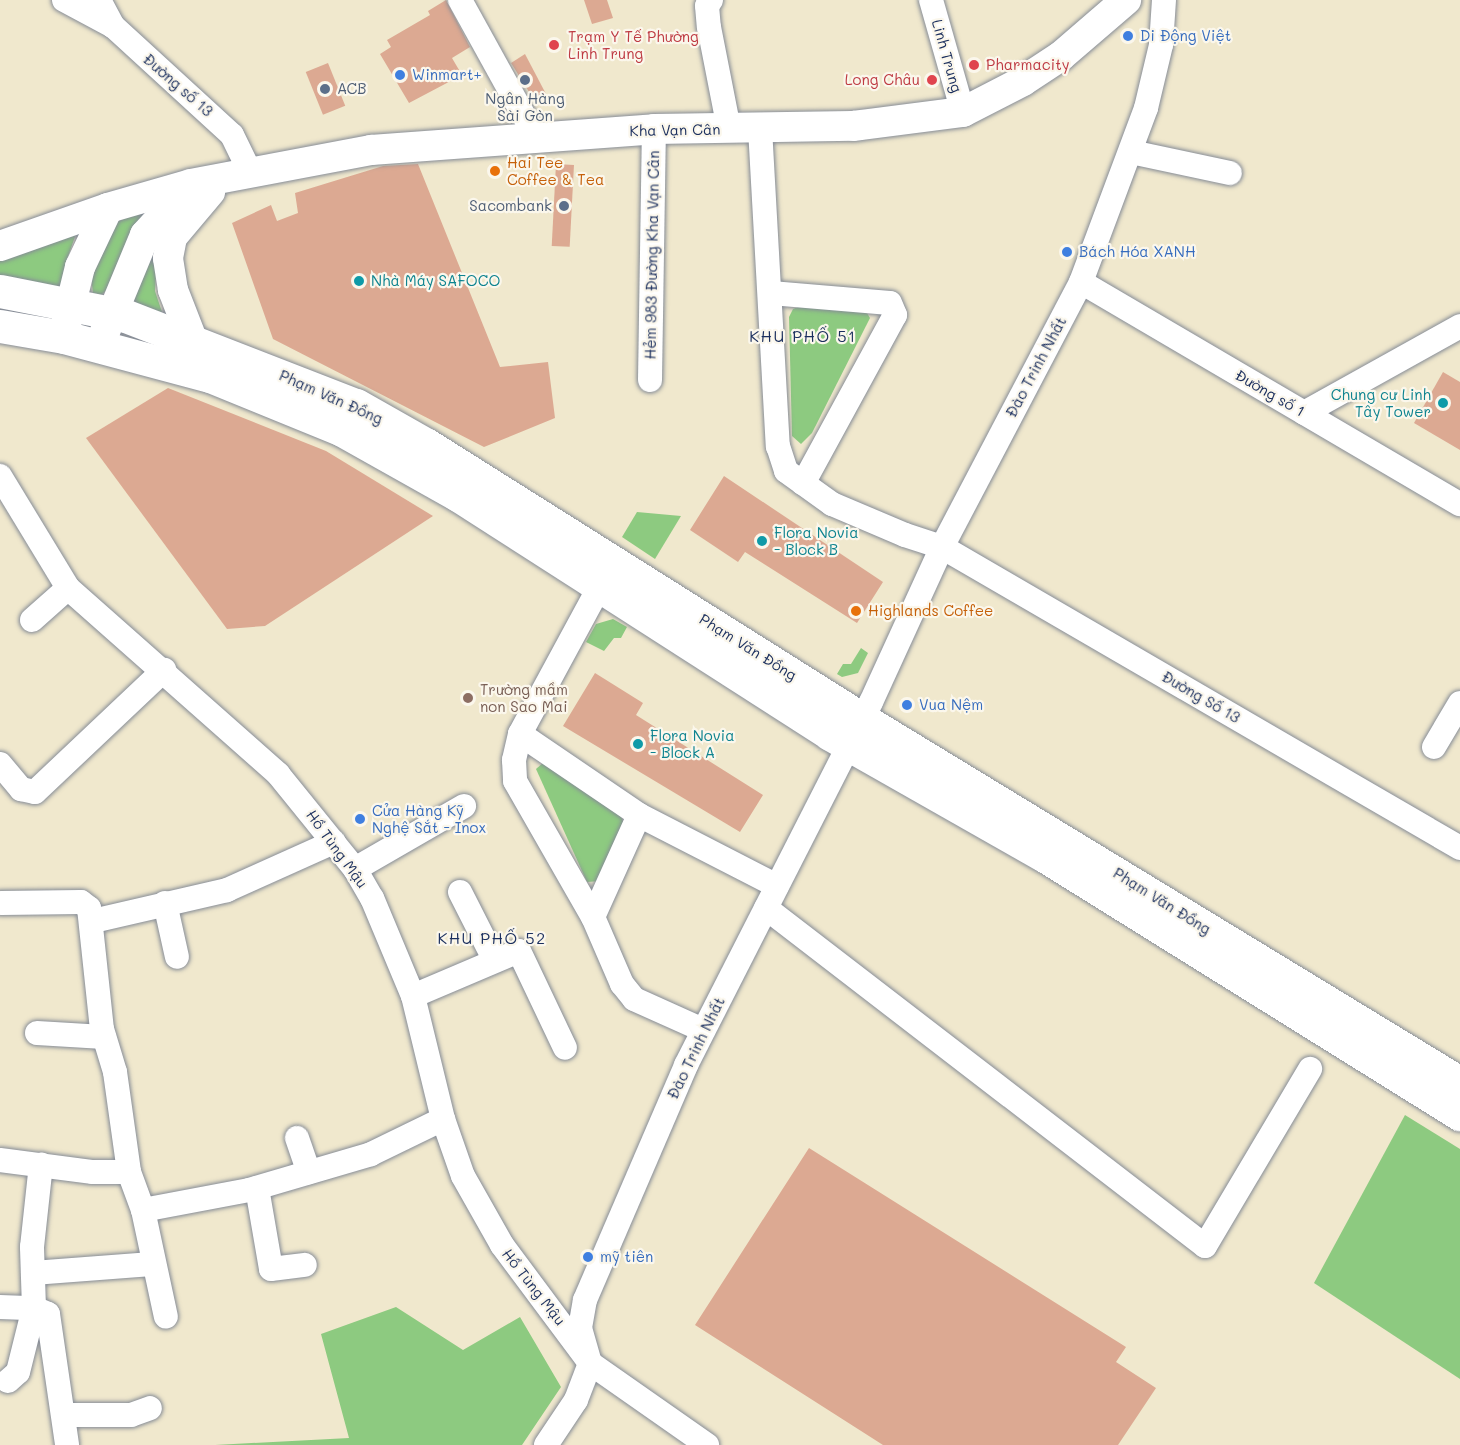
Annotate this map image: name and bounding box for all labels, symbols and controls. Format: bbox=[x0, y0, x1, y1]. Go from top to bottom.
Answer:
street label: Linh Trung bbox=[928, 17, 966, 95]
place label: Trạm Y Tế Phường Linh Trung bbox=[568, 27, 699, 62]
place label: Di Động Việt bbox=[1140, 27, 1231, 45]
marker: Di Động Việt bbox=[1121, 29, 1135, 43]
marker: Trạm Y Tế Phường Linh Trung bbox=[545, 36, 563, 54]
street label: Đường số 13 bbox=[140, 50, 216, 120]
place label: Pharmacity bbox=[986, 56, 1070, 74]
marker: Pharmacity bbox=[967, 58, 981, 72]
place label: Winmart+ bbox=[412, 66, 482, 84]
marker: Winmart+ bbox=[393, 68, 407, 82]
place label: Long Châu bbox=[845, 71, 920, 89]
marker: Ngân Hàng Sài Gòn bbox=[518, 73, 532, 87]
marker: Long Châu bbox=[925, 73, 939, 87]
place label: ACB bbox=[337, 80, 367, 98]
marker: ACB bbox=[318, 82, 332, 96]
place label: Ngân Hàng Sài Gòn bbox=[485, 89, 565, 124]
street label: Kha Vạn Cân bbox=[629, 120, 721, 140]
street label: Hẻm 983 Đường Kha Vạn Cân bbox=[641, 150, 663, 360]
place label: Hai Tee Coffee & Tea bbox=[507, 153, 604, 188]
marker: Hai Tee Coffee & Tea bbox=[488, 164, 502, 178]
place label: Sacombank bbox=[469, 197, 552, 215]
marker: Sacombank bbox=[557, 199, 571, 213]
place label: Bách Hóa XANH bbox=[1079, 243, 1196, 261]
marker: Bách Hóa XANH bbox=[1060, 245, 1074, 259]
place label: Nhà Máy SAFOCO bbox=[371, 272, 500, 290]
marker: Nhà Máy SAFOCO bbox=[352, 274, 366, 288]
street label: Đào Trinh Nhất bbox=[1002, 314, 1070, 420]
district label: KHU PHỐ 51 bbox=[749, 326, 857, 346]
street label: Phạm Văn Đồng bbox=[276, 366, 386, 428]
street label: Đường số 1 bbox=[1232, 366, 1308, 420]
place label: Chung cư Linh Tây Tower bbox=[1331, 385, 1431, 420]
marker: Chung cư Linh Tây Tower bbox=[1436, 396, 1450, 410]
place label: Flora Novia - Block B bbox=[774, 523, 859, 558]
marker: Flora Novia - Block B bbox=[755, 534, 769, 548]
place label: Highlands Coffee bbox=[868, 602, 993, 620]
marker: Highlands Coffee bbox=[849, 604, 863, 618]
street label: Phạm Văn Đồng bbox=[696, 610, 800, 684]
street label: Đường Số 13 bbox=[1159, 667, 1243, 727]
place label: Trường mầm non Sao Mai bbox=[480, 680, 568, 715]
marker: Trường mầm non Sao Mai bbox=[461, 691, 475, 705]
place label: Vua Nệm bbox=[919, 696, 983, 714]
marker: Vua Nệm bbox=[900, 698, 914, 712]
place label: Flora Novia - Block A bbox=[650, 726, 735, 761]
marker: Flora Novia - Block A bbox=[631, 737, 645, 751]
place label: Cửa Hàng Kỹ Nghệ Sắt - Inox bbox=[372, 801, 486, 836]
street label: Hồ Tùng Mậu bbox=[303, 806, 371, 892]
marker: Cửa Hàng Kỹ Nghệ Sắt - Inox bbox=[353, 812, 367, 826]
street label: Phạm Văn Đồng bbox=[1110, 864, 1214, 938]
district label: KHU PHỐ 52 bbox=[437, 928, 547, 948]
street label: Đào Trinh Nhất bbox=[663, 994, 729, 1102]
street label: Hồ Tùng Mậu bbox=[499, 1245, 569, 1329]
place label: mỹ tiên bbox=[600, 1248, 653, 1266]
marker: mỹ tiên bbox=[581, 1250, 595, 1264]

